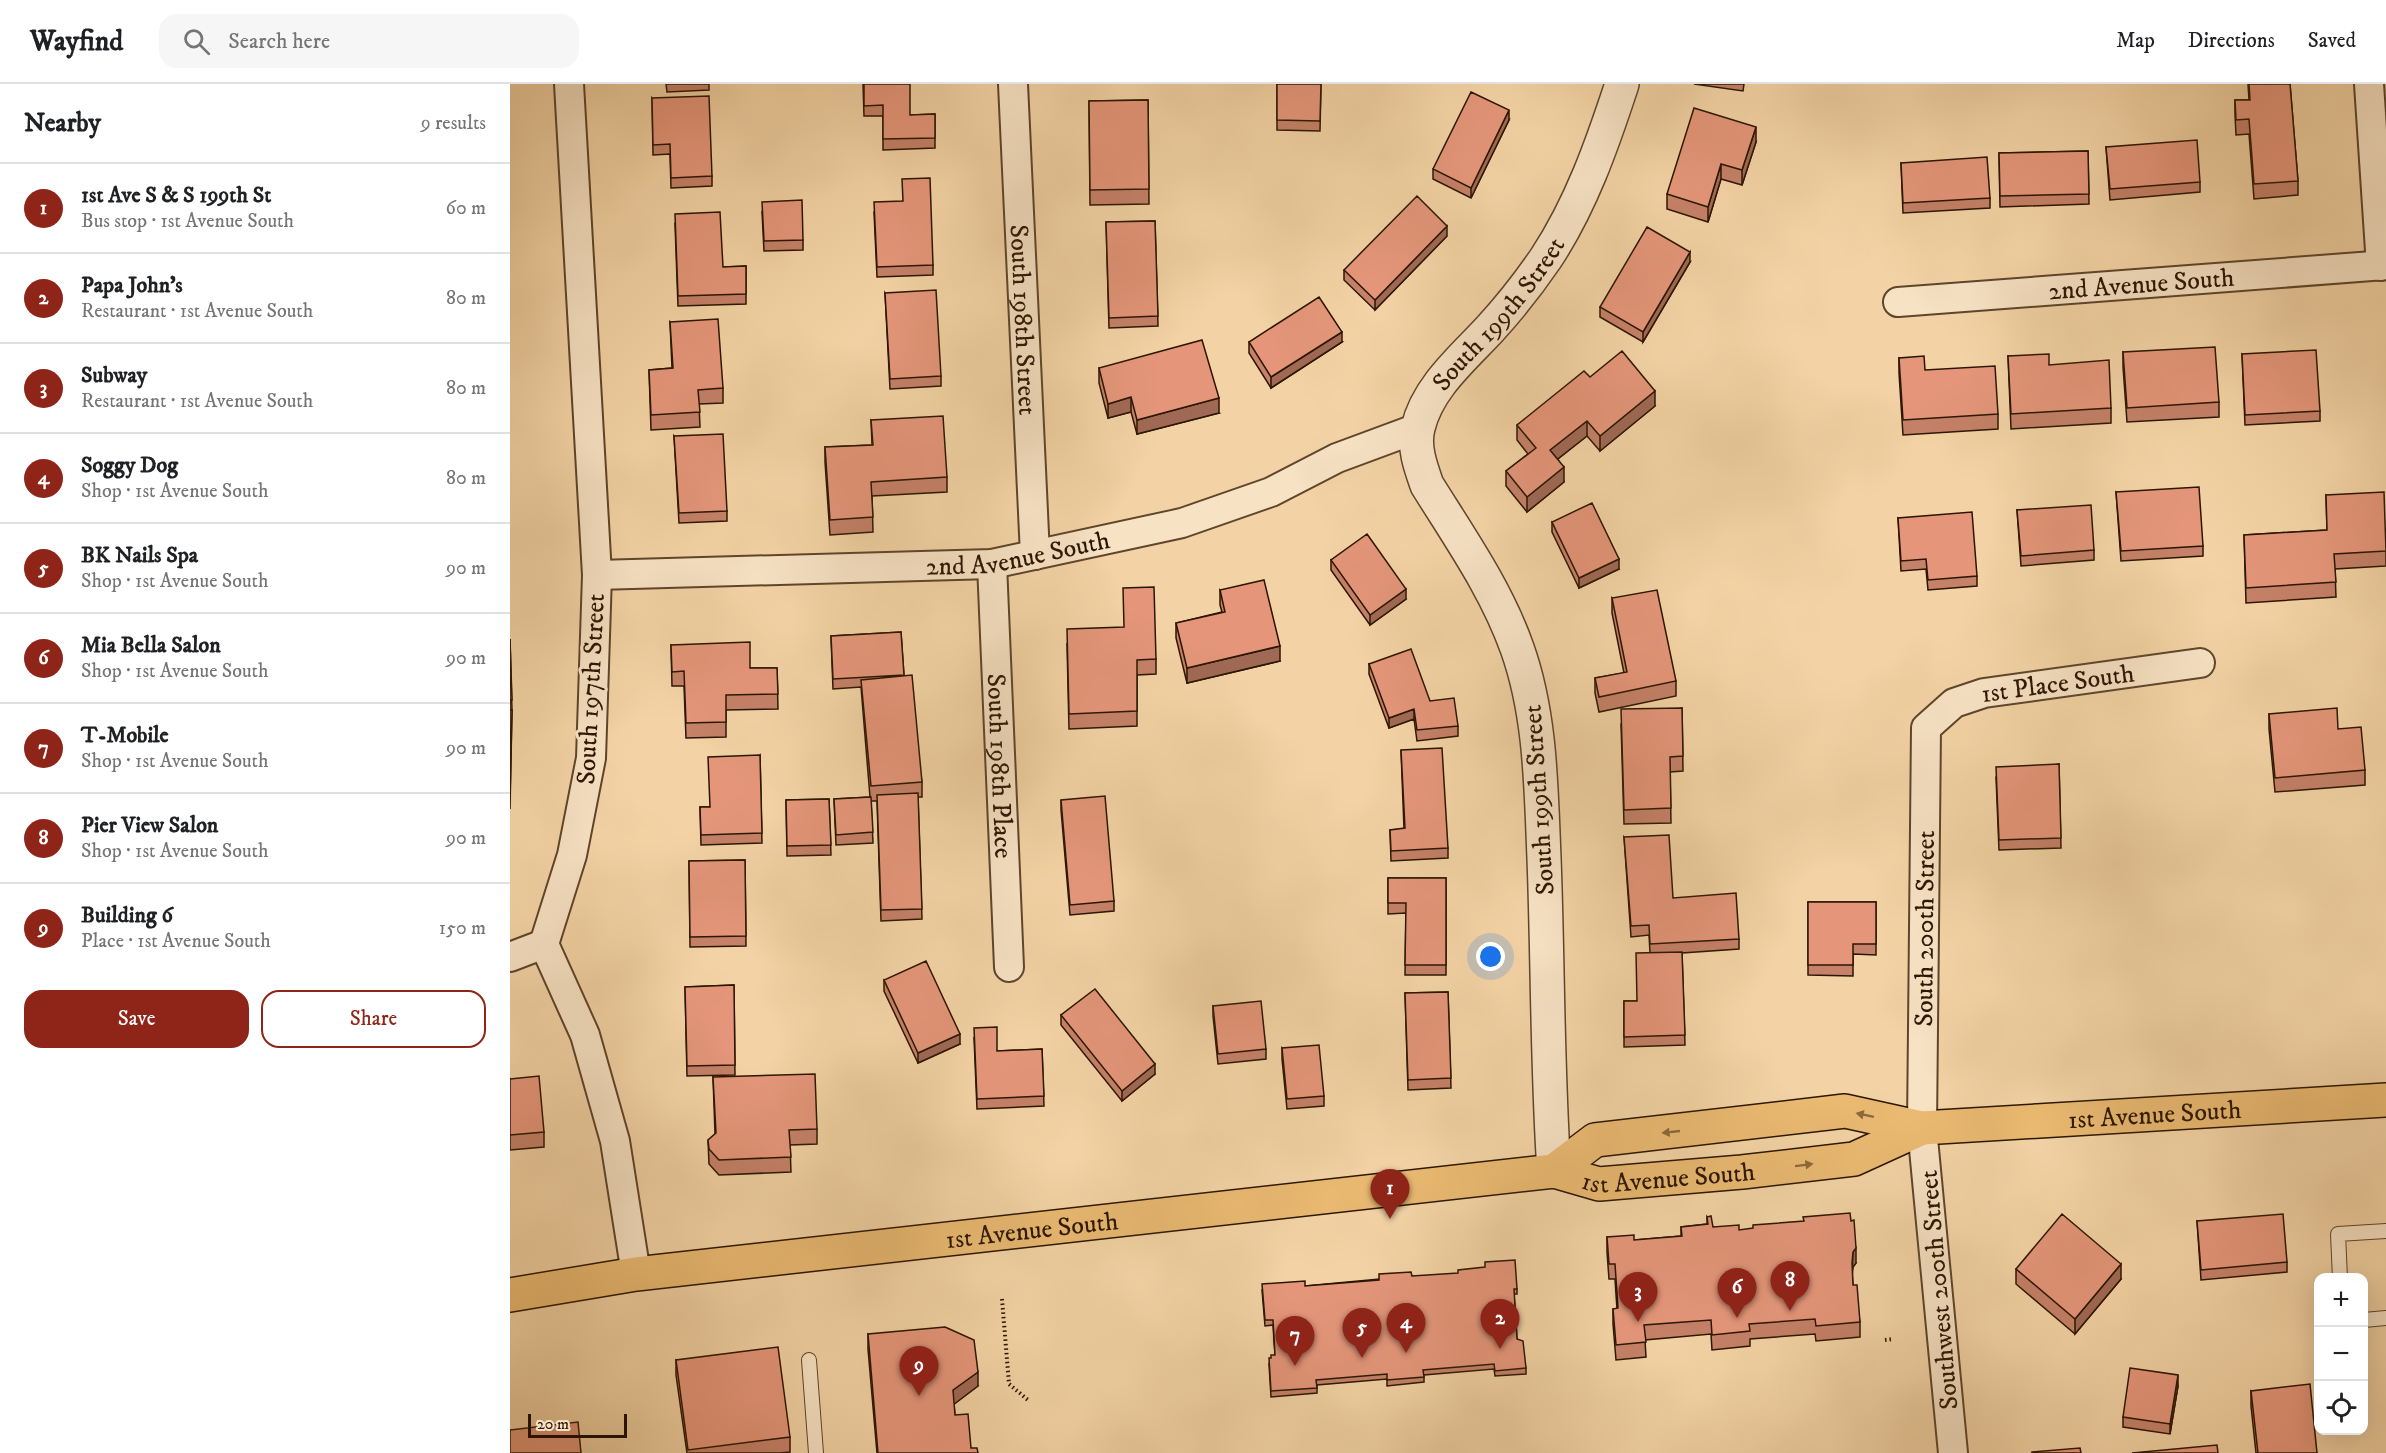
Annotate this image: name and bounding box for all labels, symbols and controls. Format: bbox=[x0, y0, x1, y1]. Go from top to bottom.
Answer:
search box bbox=[159, 14, 579, 68]
text: Wayfind bbox=[30, 24, 123, 59]
icon: search bbox=[180, 25, 213, 58]
text: Search here bbox=[228, 28, 330, 55]
text: Map bbox=[2116, 28, 2155, 54]
text: Directions bbox=[2188, 28, 2275, 54]
text: Saved bbox=[2308, 28, 2356, 54]
text: Nearby bbox=[24, 107, 101, 140]
text: 9 results bbox=[421, 111, 486, 136]
text: 1st Ave S & S 199th St bbox=[81, 182, 271, 209]
text: 1 bbox=[40, 196, 47, 221]
text: 60 m bbox=[446, 196, 486, 221]
text: Bus stop · 1st Avenue South bbox=[81, 209, 294, 234]
street label: South 198th Street bbox=[1002, 224, 1043, 416]
street label: South 199th Street bbox=[1425, 232, 1573, 398]
street label: 2nd Avenue South bbox=[2047, 262, 2236, 309]
text: Papa John's bbox=[81, 272, 183, 299]
text: 2 bbox=[39, 286, 48, 311]
text: 80 m bbox=[446, 286, 486, 311]
text: Restaurant · 1st Avenue South bbox=[81, 299, 313, 324]
text: Subway bbox=[81, 362, 147, 389]
text: 3 bbox=[40, 376, 47, 401]
text: 80 m bbox=[446, 376, 486, 401]
text: Restaurant · 1st Avenue South bbox=[81, 389, 313, 414]
text: Soggy Dog bbox=[81, 452, 178, 479]
text: 4 bbox=[38, 466, 49, 491]
text: 80 m bbox=[446, 466, 486, 491]
text: Shop · 1st Avenue South bbox=[81, 479, 269, 504]
street label: 2nd Avenue South bbox=[925, 524, 1113, 584]
text: BK Nails Spa bbox=[81, 542, 198, 569]
text: 5 bbox=[39, 556, 48, 581]
text: 90 m bbox=[446, 556, 486, 581]
text: Shop · 1st Avenue South bbox=[81, 569, 269, 594]
street label: South 197th Street bbox=[570, 593, 613, 786]
text: Mia Bella Salon bbox=[81, 632, 221, 659]
text: 6 bbox=[38, 646, 49, 671]
text: 90 m bbox=[446, 646, 486, 671]
street label: 1st Place South bbox=[1979, 657, 2137, 711]
text: Shop · 1st Avenue South bbox=[81, 659, 269, 684]
street label: South 198th Place bbox=[979, 673, 1019, 859]
street label: South 199th Street bbox=[1516, 704, 1563, 896]
text: T-Mobile bbox=[81, 722, 169, 749]
text: 7 bbox=[38, 736, 49, 761]
text: 90 m bbox=[446, 736, 486, 761]
text: Shop · 1st Avenue South bbox=[81, 749, 269, 774]
text: Pier View Salon bbox=[81, 812, 218, 839]
text: 8 bbox=[38, 826, 49, 851]
text: 90 m bbox=[446, 826, 486, 851]
street label: South 200th Street bbox=[1908, 830, 1943, 1027]
text: Shop · 1st Avenue South bbox=[81, 839, 269, 864]
text: Building 6 bbox=[81, 902, 173, 929]
text: 9 bbox=[39, 916, 48, 941]
text: 150 m bbox=[439, 916, 486, 941]
text: Place · 1st Avenue South bbox=[81, 929, 271, 954]
your location bbox=[1476, 942, 1505, 971]
button: Save bbox=[24, 990, 249, 1048]
button: Share bbox=[261, 990, 486, 1048]
street label: 1st Avenue South bbox=[2067, 1094, 2243, 1137]
one-way arrow bbox=[1856, 1110, 1874, 1120]
one-way arrow bbox=[1661, 1127, 1680, 1137]
street label: 1st Avenue South bbox=[1578, 1156, 1757, 1202]
one-way arrow bbox=[1794, 1160, 1813, 1170]
street label: Southwest 200th Street bbox=[1913, 1169, 1966, 1411]
pin: 1 bbox=[1370, 1170, 1410, 1219]
street label: 1st Avenue South bbox=[944, 1205, 1120, 1257]
pin: 8 bbox=[1770, 1262, 1810, 1311]
pin: 6 bbox=[1718, 1268, 1756, 1318]
pin: 3 bbox=[1618, 1272, 1658, 1322]
map controls bbox=[2314, 1273, 2368, 1435]
button: + bbox=[2314, 1273, 2368, 1327]
pin: 2 bbox=[1480, 1300, 1520, 1349]
pin: 4 bbox=[1386, 1304, 1426, 1353]
pin: 5 bbox=[1342, 1308, 1382, 1358]
pin: 7 bbox=[1276, 1316, 1314, 1366]
button: − bbox=[2314, 1327, 2368, 1381]
pin: 9 bbox=[900, 1346, 938, 1396]
button: locate bbox=[2314, 1381, 2368, 1435]
scale bar bbox=[528, 1411, 627, 1438]
text: 20 m bbox=[537, 1414, 569, 1434]

